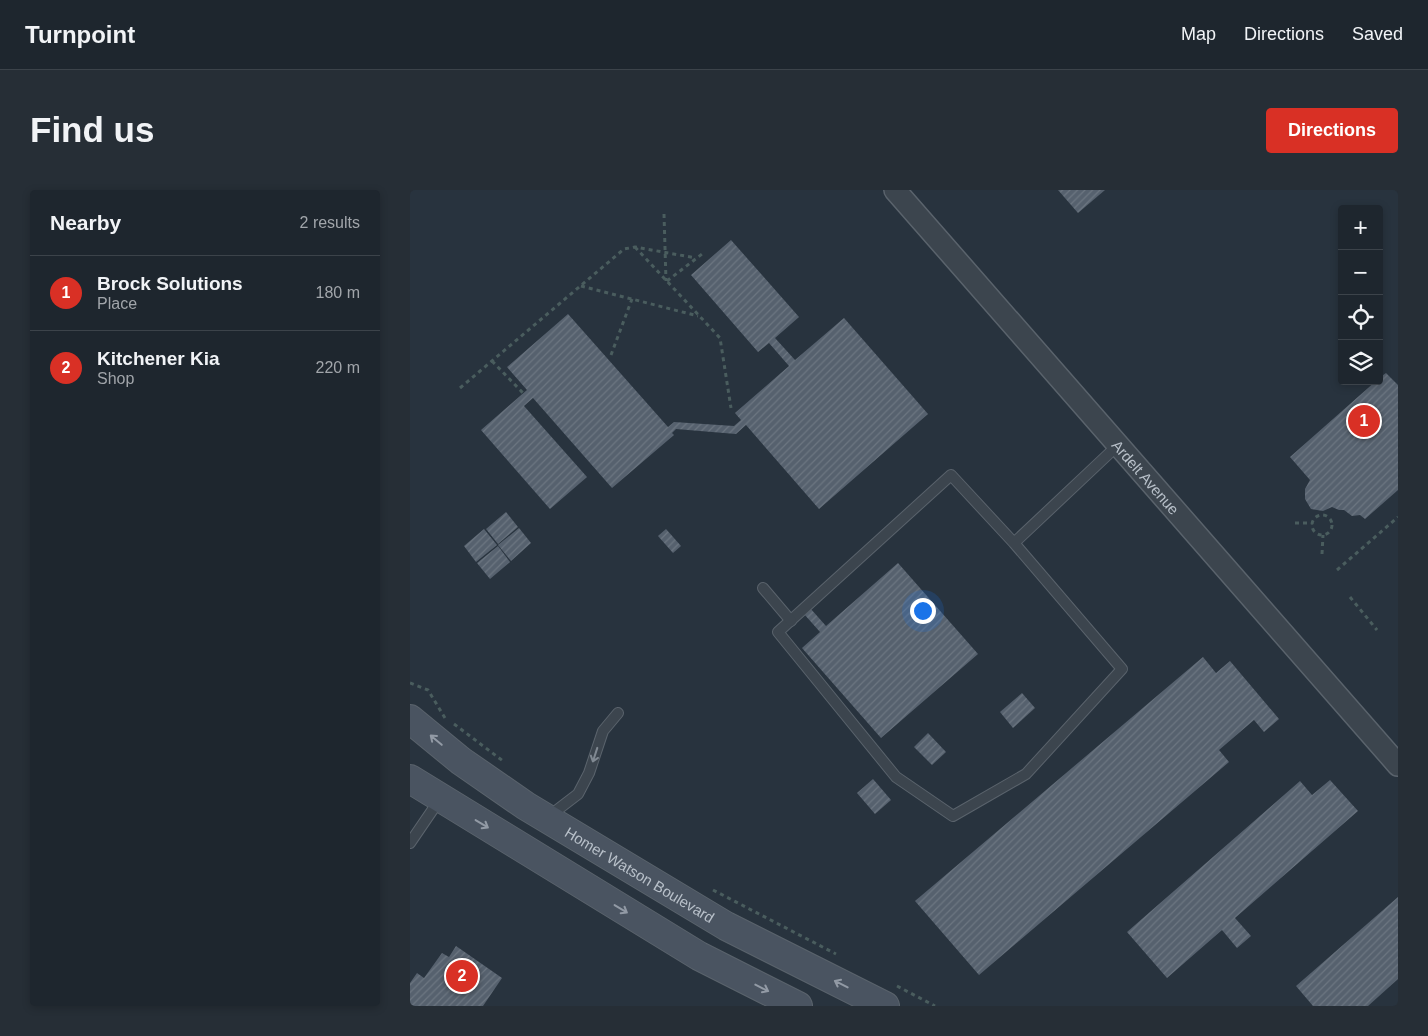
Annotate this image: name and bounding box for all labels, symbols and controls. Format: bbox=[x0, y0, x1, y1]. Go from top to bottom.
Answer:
text: Turnpoint bbox=[25, 21, 135, 48]
text: Map bbox=[1181, 24, 1216, 44]
text: Directions bbox=[1244, 24, 1324, 44]
text: Saved bbox=[1352, 24, 1403, 44]
button: Directions bbox=[1266, 108, 1398, 153]
text: Find us bbox=[30, 110, 154, 149]
map controls bbox=[1338, 205, 1383, 385]
button: + bbox=[1338, 205, 1383, 250]
text: Nearby bbox=[50, 211, 121, 234]
text: 2 results bbox=[300, 214, 360, 231]
button: − bbox=[1338, 250, 1383, 295]
text: Brock Solutions bbox=[97, 273, 243, 294]
text: 1 bbox=[62, 284, 70, 301]
text: 180 m bbox=[316, 284, 360, 301]
text: Place bbox=[97, 295, 137, 312]
button: locate bbox=[1338, 295, 1383, 340]
button: layers bbox=[1338, 340, 1383, 385]
text: Kitchener Kia bbox=[97, 348, 219, 369]
text: 2 bbox=[62, 359, 70, 376]
text: 220 m bbox=[316, 359, 360, 376]
text: Shop bbox=[97, 370, 134, 387]
pin: 1 bbox=[1348, 402, 1380, 440]
street label: Ardelt Avenue bbox=[1109, 436, 1183, 517]
your location bbox=[910, 598, 936, 624]
one-way arrow bbox=[429, 735, 442, 746]
one-way arrow bbox=[590, 747, 599, 762]
one-way arrow bbox=[474, 820, 488, 830]
street label: Homer Watson Boulevard bbox=[562, 823, 718, 926]
one-way arrow bbox=[613, 904, 627, 914]
pin: 2 bbox=[446, 957, 478, 995]
one-way arrow bbox=[834, 979, 849, 988]
one-way arrow bbox=[755, 983, 770, 993]

